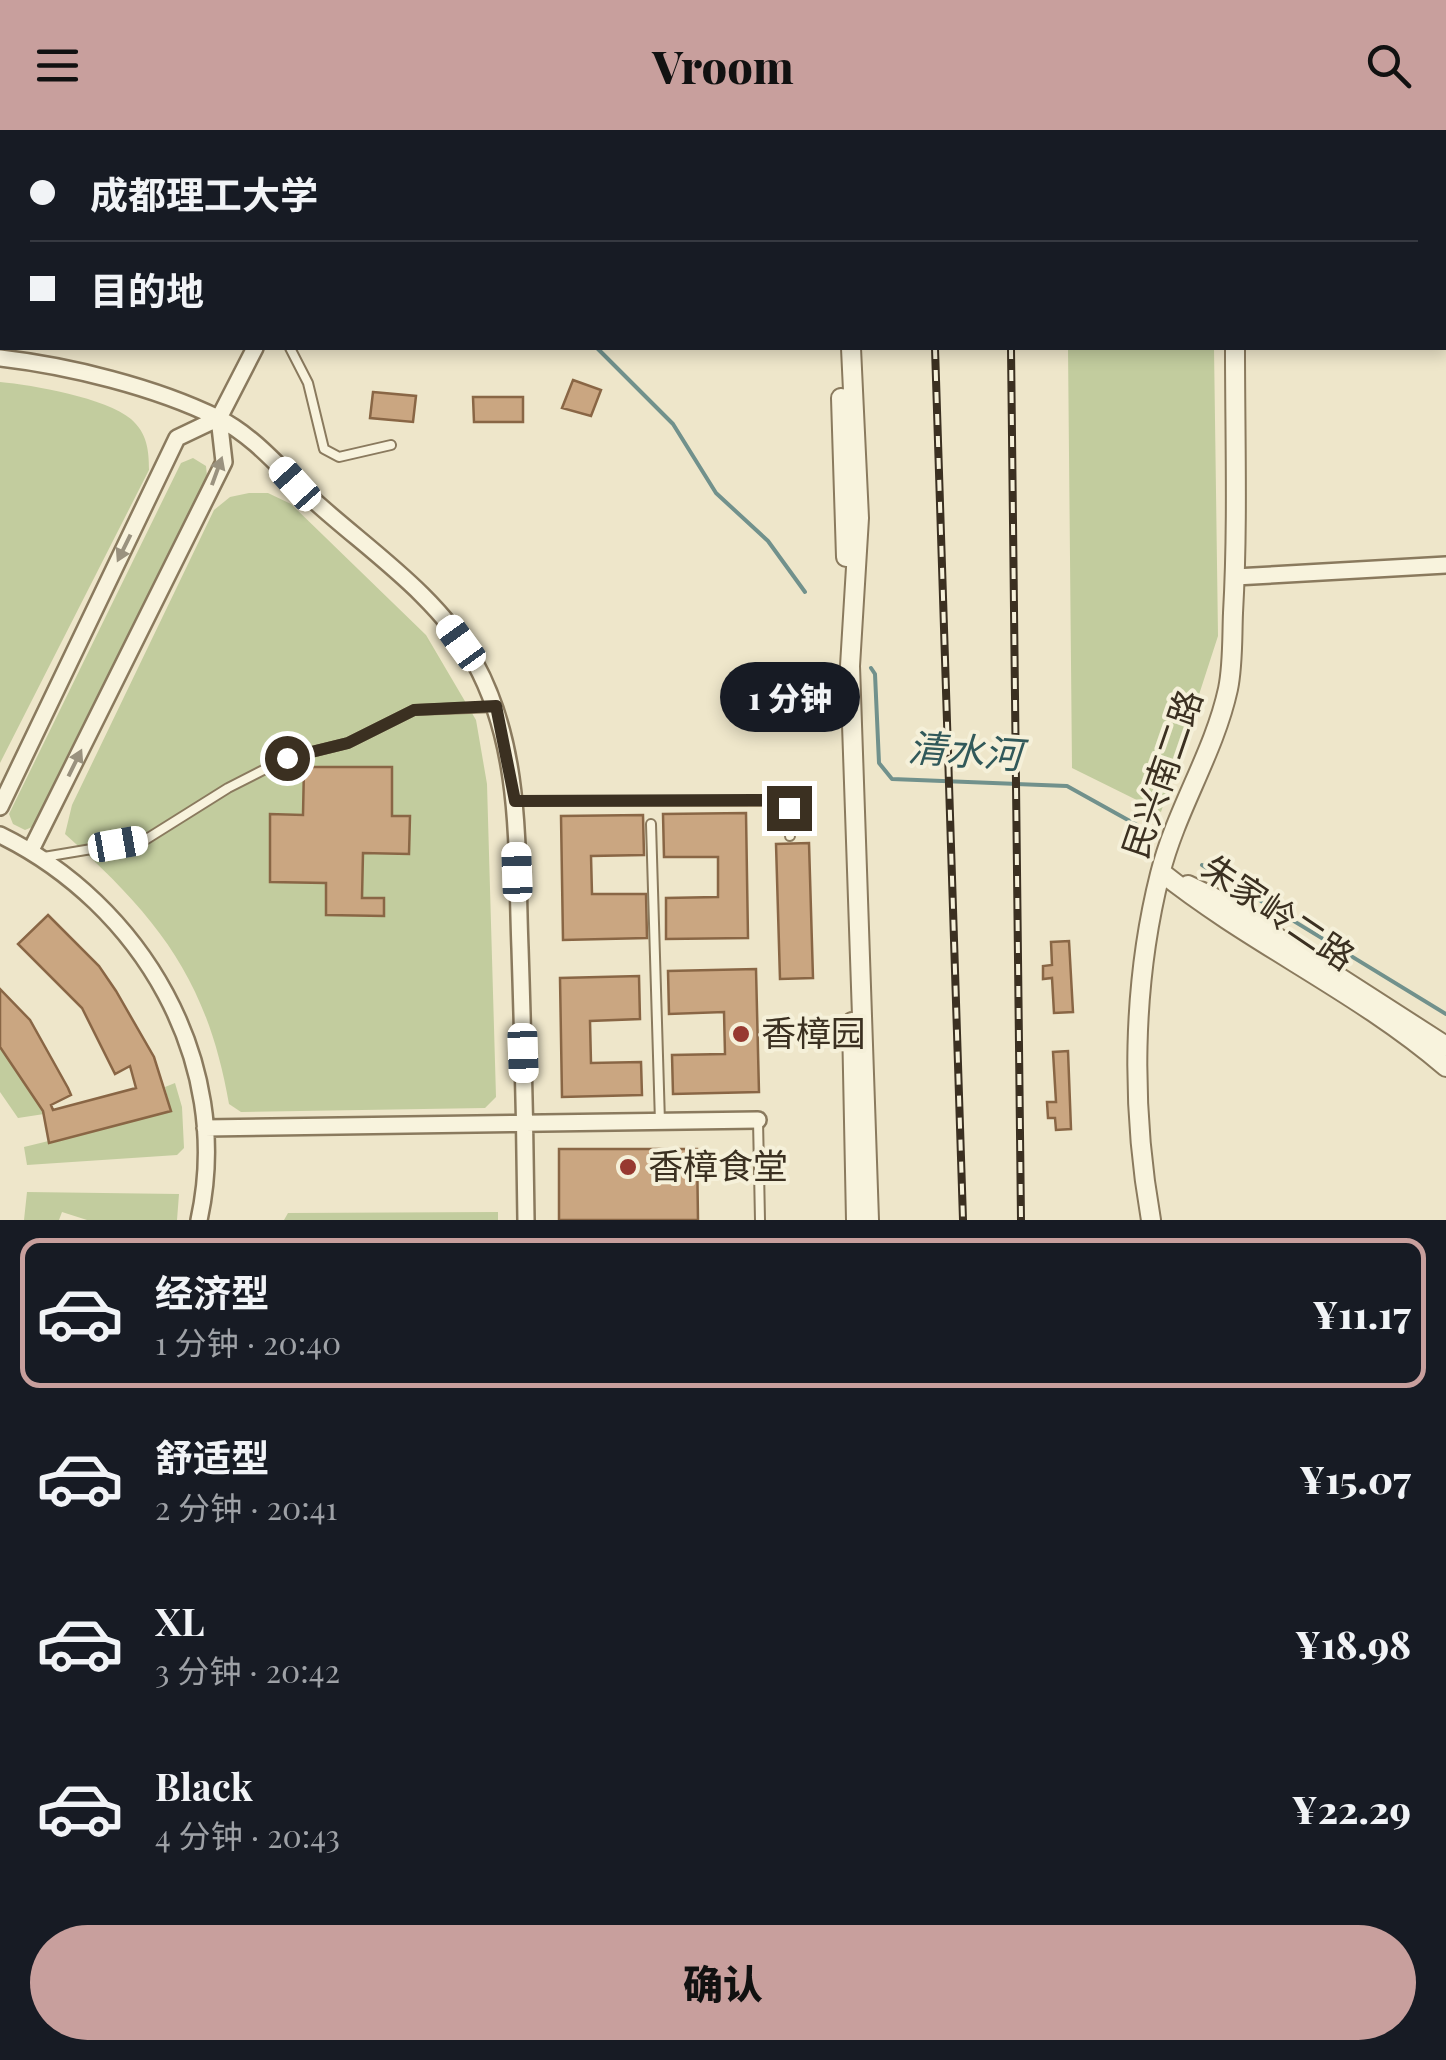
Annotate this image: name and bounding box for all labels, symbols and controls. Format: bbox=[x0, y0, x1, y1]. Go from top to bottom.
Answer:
text: Vroom bbox=[652, 35, 794, 95]
icon: menu bbox=[30, 38, 85, 93]
icon: search bbox=[1361, 38, 1416, 93]
text: 成都理工大学 bbox=[90, 168, 318, 219]
text: 目的地 bbox=[90, 264, 204, 315]
car bbox=[264, 452, 326, 516]
one-way arrow bbox=[211, 456, 226, 486]
one-way arrow bbox=[116, 533, 133, 562]
car bbox=[431, 610, 491, 676]
callout: 1 分钟 bbox=[719, 663, 859, 733]
text: 1 分钟 bbox=[748, 675, 832, 718]
street label: 民兴南二路 bbox=[1110, 683, 1211, 864]
water label: 清水河 bbox=[907, 720, 1031, 779]
route start bbox=[265, 736, 310, 781]
one-way arrow bbox=[66, 748, 83, 777]
route end bbox=[767, 786, 812, 831]
car bbox=[86, 824, 150, 864]
car bbox=[501, 841, 533, 903]
street label: 朱家岭二路 bbox=[1194, 843, 1365, 979]
place label: 香樟园 bbox=[761, 1008, 866, 1055]
car bbox=[507, 1022, 539, 1084]
marker: 香樟园 bbox=[730, 1023, 752, 1045]
place label: 香樟食堂 bbox=[648, 1141, 788, 1188]
marker: 香樟食堂 bbox=[617, 1156, 639, 1178]
text: 经济型 bbox=[155, 1266, 269, 1317]
icon: car bbox=[35, 1268, 125, 1358]
text: ¥11.17 bbox=[1312, 1288, 1411, 1339]
text: 1 分钟 · 20:40 bbox=[155, 1320, 341, 1363]
text: 舒适型 bbox=[155, 1431, 269, 1482]
icon: car bbox=[35, 1433, 125, 1523]
text: ¥15.07 bbox=[1299, 1453, 1411, 1504]
text: 2 分钟 · 20:41 bbox=[155, 1485, 337, 1528]
text: XL bbox=[155, 1595, 204, 1646]
icon: car bbox=[35, 1598, 125, 1688]
text: ¥18.98 bbox=[1295, 1618, 1411, 1669]
text: 3 分钟 · 20:42 bbox=[155, 1648, 340, 1691]
text: Black bbox=[155, 1760, 253, 1811]
icon: car bbox=[35, 1763, 125, 1853]
text: ¥22.29 bbox=[1291, 1783, 1411, 1834]
text: 4 分钟 · 20:43 bbox=[155, 1813, 340, 1856]
button: 确认 bbox=[30, 1925, 1416, 2040]

